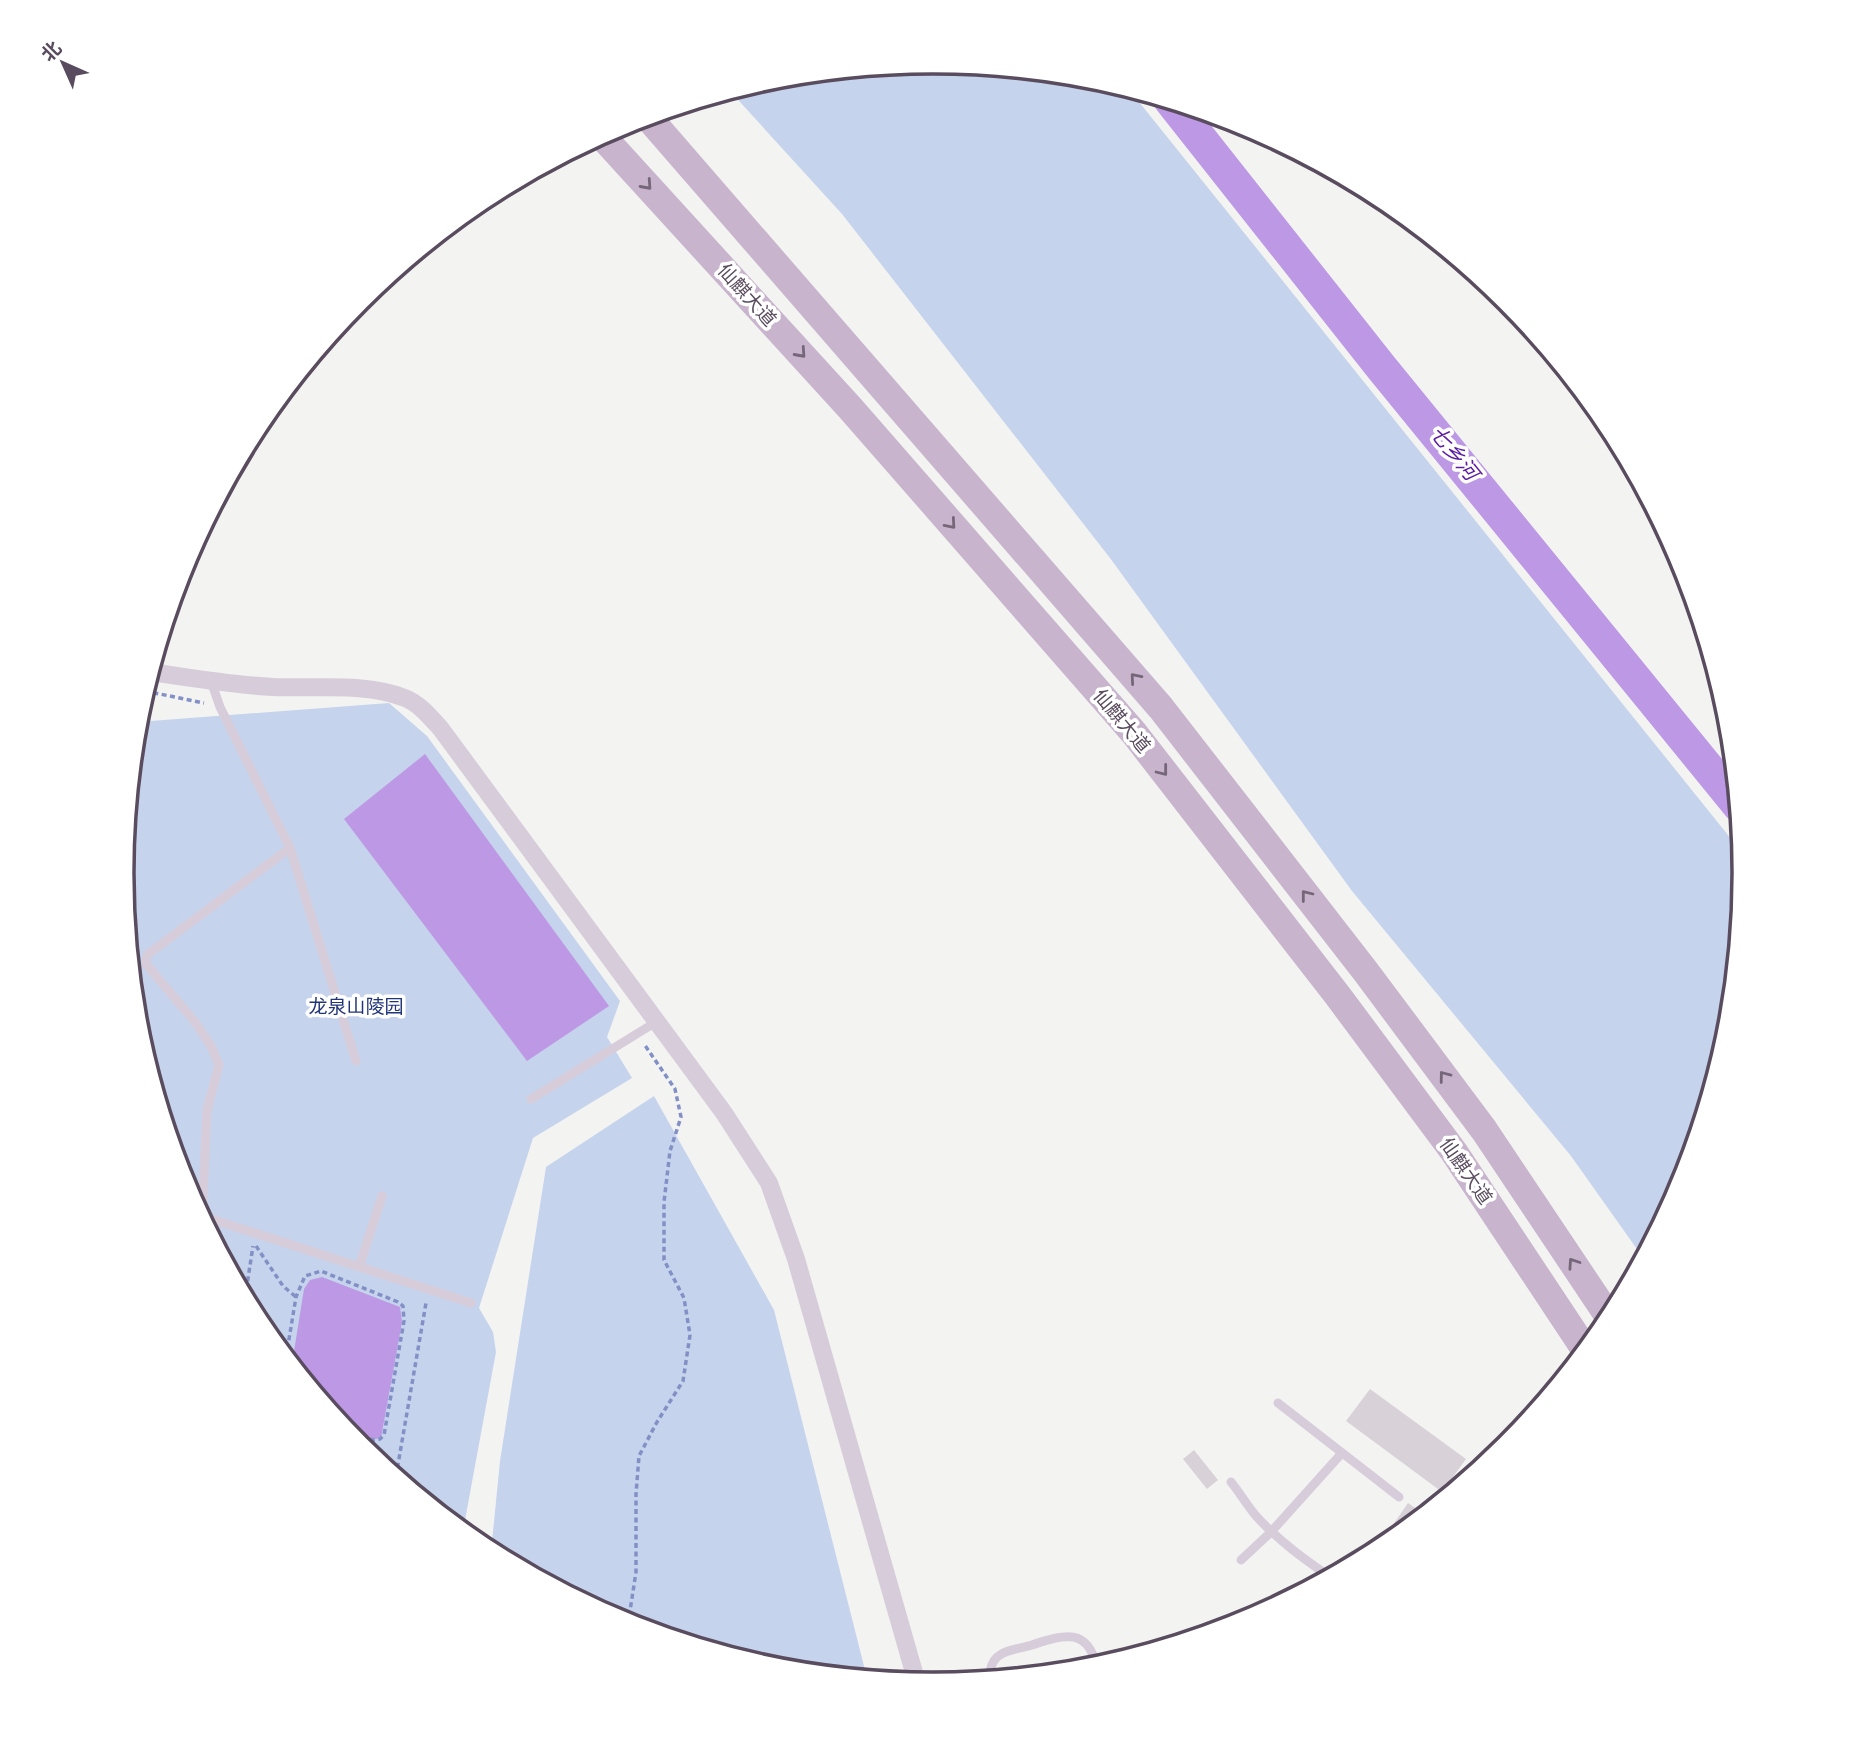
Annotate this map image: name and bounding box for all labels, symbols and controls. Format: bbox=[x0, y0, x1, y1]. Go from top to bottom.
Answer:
north arrow bbox=[28, 28, 98, 98]
text: 北 bbox=[36, 36, 67, 67]
one-way arrow bbox=[639, 177, 651, 190]
street label: 仙麒大道 bbox=[712, 258, 782, 332]
one-way arrow bbox=[792, 345, 805, 358]
water label: 七乡河 bbox=[1423, 420, 1487, 489]
one-way arrow bbox=[943, 515, 955, 528]
one-way arrow bbox=[1131, 673, 1143, 686]
street label: 仙麒大道 bbox=[1088, 684, 1156, 758]
one-way arrow bbox=[1155, 763, 1168, 775]
one-way arrow bbox=[1302, 890, 1315, 903]
park label: 龙泉山陵园 bbox=[308, 994, 404, 1019]
one-way arrow bbox=[1439, 1072, 1452, 1084]
street label: 仙麒大道 bbox=[1434, 1133, 1498, 1209]
one-way arrow bbox=[1568, 1258, 1581, 1271]

